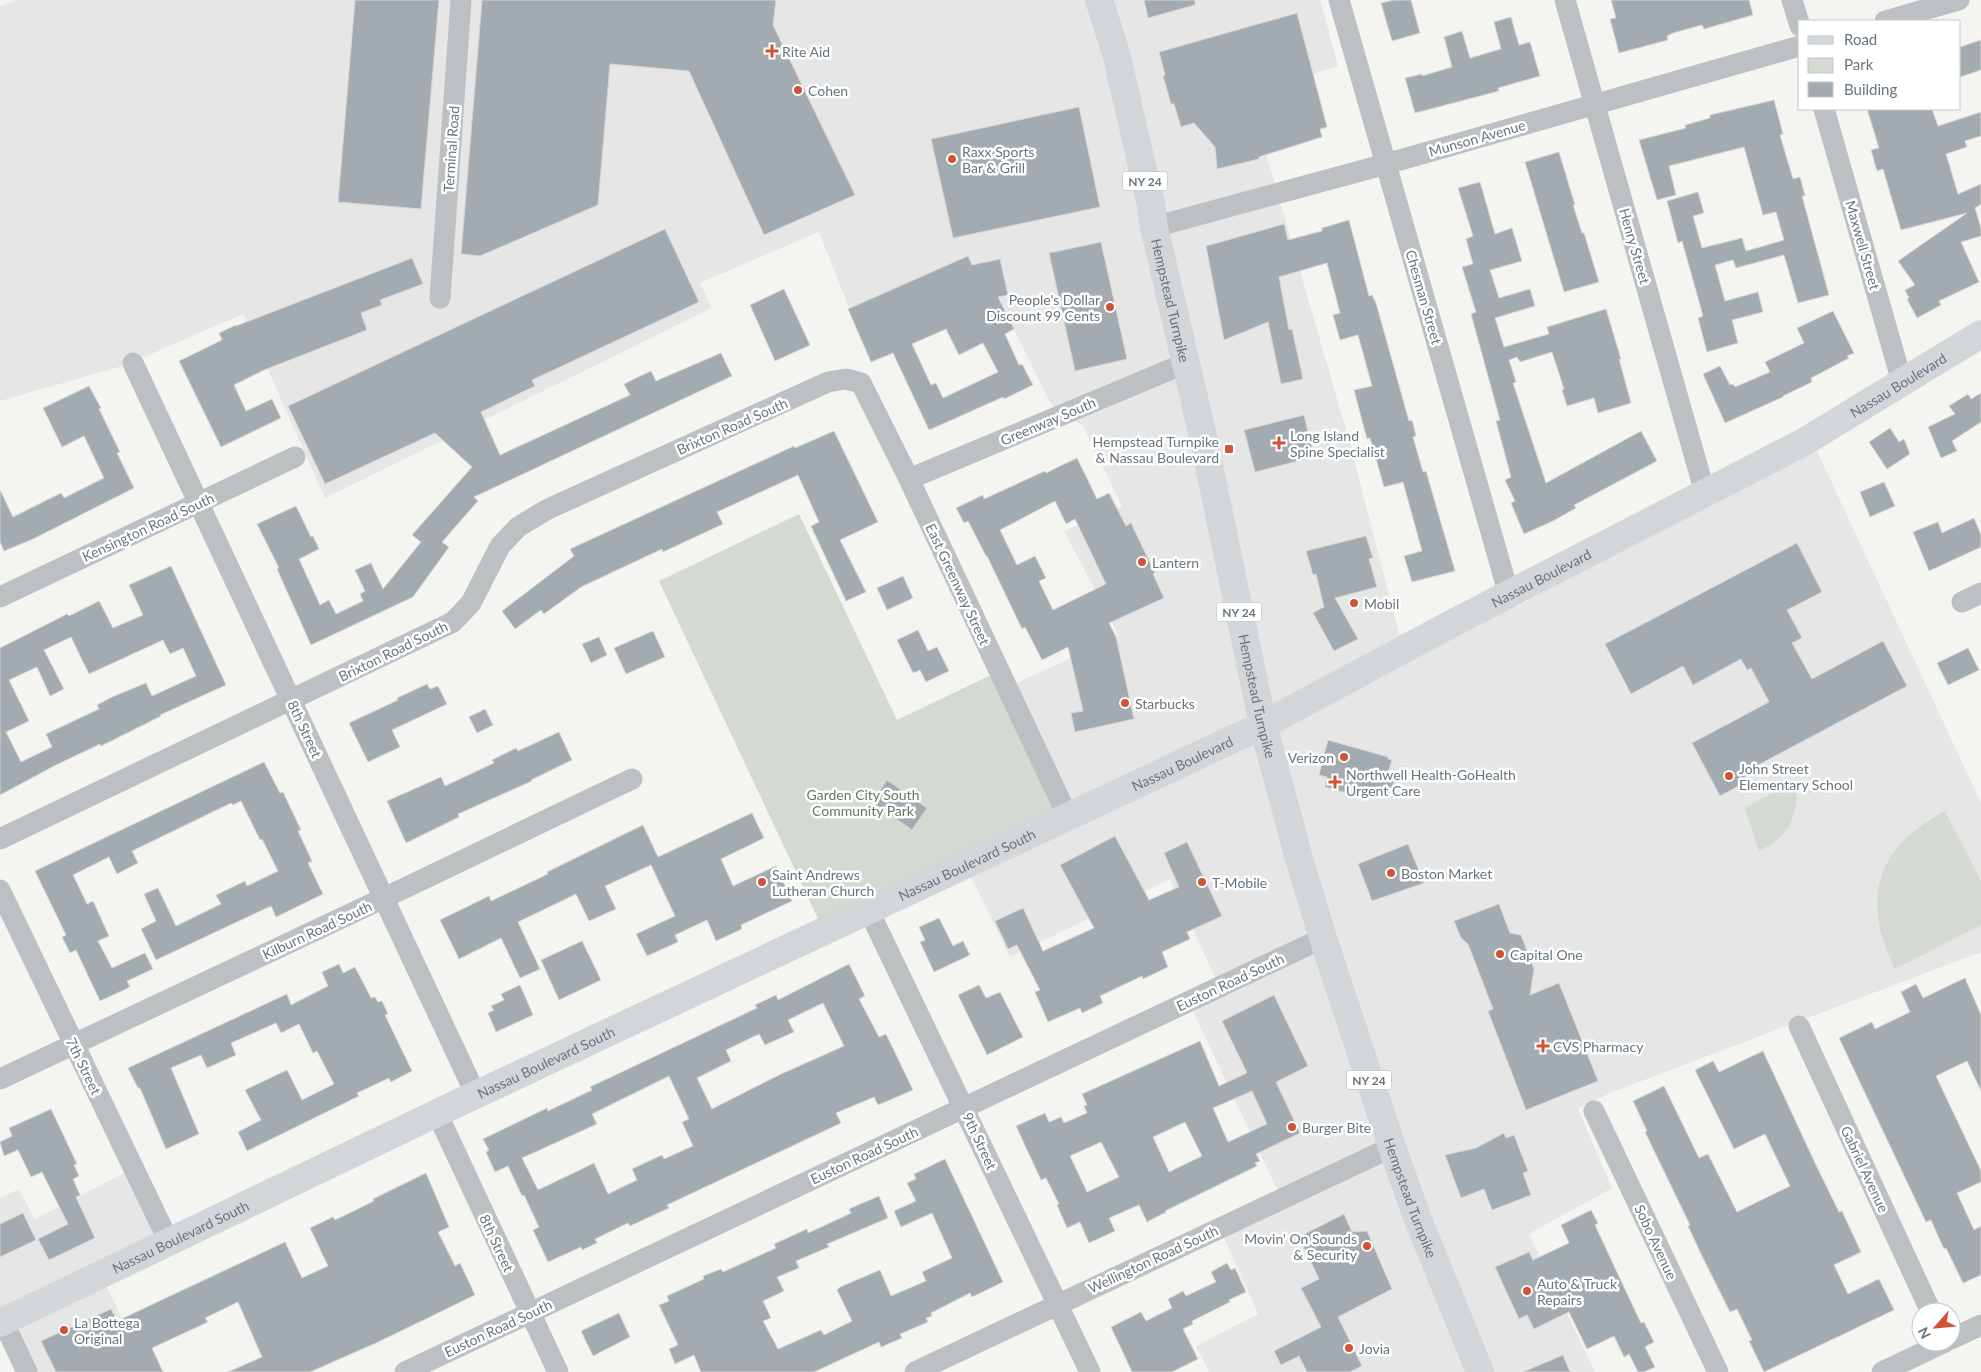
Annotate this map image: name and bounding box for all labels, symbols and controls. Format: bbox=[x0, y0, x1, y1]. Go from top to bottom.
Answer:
legend bbox=[1798, 20, 1961, 110]
text: Road bbox=[1844, 30, 1877, 48]
place label: Rite Aid bbox=[782, 43, 830, 60]
marker: Rite Aid bbox=[766, 45, 778, 57]
text: Park bbox=[1844, 55, 1874, 73]
text: Building bbox=[1844, 80, 1897, 98]
place label: Cohen bbox=[808, 82, 848, 99]
marker: Cohen bbox=[792, 84, 804, 96]
street label: Terminal Road bbox=[439, 105, 463, 193]
street label: Munson Avenue bbox=[1427, 116, 1527, 160]
place label: Raxx Sports Bar & Grill bbox=[962, 143, 1035, 176]
marker: Raxx Sports Bar & Grill bbox=[946, 153, 958, 165]
road number: NY 24 bbox=[1122, 172, 1168, 190]
street label: Maxwell Street bbox=[1842, 198, 1884, 292]
street label: Henry Street bbox=[1616, 206, 1654, 286]
street label: Hempstead Turnpike bbox=[1148, 237, 1194, 364]
street label: Chesman Street bbox=[1402, 248, 1446, 346]
place label: People's Dollar Discount 99 Cents bbox=[986, 291, 1100, 324]
marker: People's Dollar Discount 99 Cents bbox=[1104, 301, 1116, 313]
street label: Nassau Boulevard bbox=[1847, 349, 1949, 421]
street label: Greenway South bbox=[998, 393, 1098, 449]
street label: Brixton Road South bbox=[674, 394, 790, 458]
place label: Long Island Spine Specialist bbox=[1290, 427, 1385, 460]
place label: Hempstead Turnpike & Nassau Boulevard bbox=[1093, 433, 1219, 466]
marker: Long Island Spine Specialist bbox=[1272, 436, 1286, 450]
marker: Hempstead Turnpike & Nassau Boulevard bbox=[1223, 443, 1235, 455]
street label: Kensington Road South bbox=[79, 489, 217, 565]
street label: East Greenway Street bbox=[922, 521, 994, 647]
street label: Nassau Boulevard bbox=[1488, 545, 1594, 610]
place label: Lantern bbox=[1152, 554, 1199, 571]
marker: Lantern bbox=[1136, 556, 1148, 568]
place label: Mobil bbox=[1364, 595, 1399, 612]
marker: Mobil bbox=[1348, 597, 1360, 609]
road number: NY 24 bbox=[1216, 602, 1262, 622]
street label: Brixton Road South bbox=[336, 617, 450, 685]
street label: Hempstead Turnpike bbox=[1236, 632, 1280, 760]
place label: Starbucks bbox=[1135, 695, 1195, 712]
marker: Starbucks bbox=[1119, 697, 1131, 709]
street label: 8th Street bbox=[284, 698, 326, 760]
street label: Nassau Boulevard bbox=[1129, 732, 1235, 794]
place label: Verizon bbox=[1288, 749, 1334, 766]
marker: Verizon bbox=[1338, 751, 1350, 763]
place label: John Street Elementary School bbox=[1739, 760, 1853, 793]
place label: Northwell Health-GoHealth Urgent Care bbox=[1346, 766, 1516, 799]
marker: John Street Elementary School bbox=[1723, 770, 1735, 782]
marker: Northwell Health-GoHealth Urgent Care bbox=[1328, 775, 1342, 789]
park label: Garden City South Community Park bbox=[807, 786, 919, 819]
street label: Nassau Boulevard South bbox=[895, 825, 1038, 904]
place label: Boston Market bbox=[1401, 865, 1492, 882]
place label: Saint Andrews Lutheran Church bbox=[772, 866, 874, 899]
marker: Boston Market bbox=[1385, 867, 1397, 879]
place label: T-Mobile bbox=[1212, 874, 1267, 891]
marker: Saint Andrews Lutheran Church bbox=[756, 876, 768, 888]
marker: T-Mobile bbox=[1196, 876, 1208, 888]
street label: Kilburn Road South bbox=[260, 897, 374, 963]
place label: Capital One bbox=[1510, 946, 1583, 963]
marker: Capital One bbox=[1494, 948, 1506, 960]
street label: Euston Road South bbox=[1174, 950, 1286, 1014]
street label: Nassau Boulevard South bbox=[474, 1022, 617, 1101]
street label: 7th Street bbox=[63, 1035, 105, 1097]
place label: CVS Pharmacy bbox=[1553, 1038, 1644, 1055]
marker: CVS Pharmacy bbox=[1537, 1040, 1549, 1052]
road number: NY 24 bbox=[1346, 1070, 1392, 1090]
street label: 9th Street bbox=[959, 1110, 1001, 1172]
place label: Burger Bite bbox=[1302, 1119, 1371, 1136]
marker: Burger Bite bbox=[1286, 1121, 1298, 1133]
street label: Euston Road South bbox=[808, 1123, 920, 1187]
street label: Gabriel Avenue bbox=[1838, 1123, 1892, 1215]
street label: Hempstead Turnpike bbox=[1381, 1135, 1441, 1260]
street label: Nassau Boulevard South bbox=[109, 1196, 251, 1276]
street label: Sobo Avenue bbox=[1631, 1202, 1681, 1282]
street label: 8th Street bbox=[476, 1212, 518, 1274]
street label: Wellington Road South bbox=[1085, 1221, 1221, 1297]
place label: Movin' On Sounds & Security bbox=[1244, 1230, 1358, 1263]
marker: Movin' On Sounds & Security bbox=[1361, 1240, 1373, 1252]
place label: Auto & Truck Repairs bbox=[1537, 1275, 1618, 1308]
marker: Auto & Truck Repairs bbox=[1521, 1285, 1533, 1297]
street label: Euston Road South bbox=[442, 1296, 554, 1360]
north arrow bbox=[1911, 1302, 1961, 1352]
place label: La Bottega Original bbox=[74, 1314, 140, 1347]
marker: La Bottega Original bbox=[58, 1324, 70, 1336]
text: N bbox=[1914, 1324, 1934, 1342]
place label: Jovia bbox=[1359, 1340, 1390, 1357]
marker: Jovia bbox=[1343, 1342, 1355, 1354]

